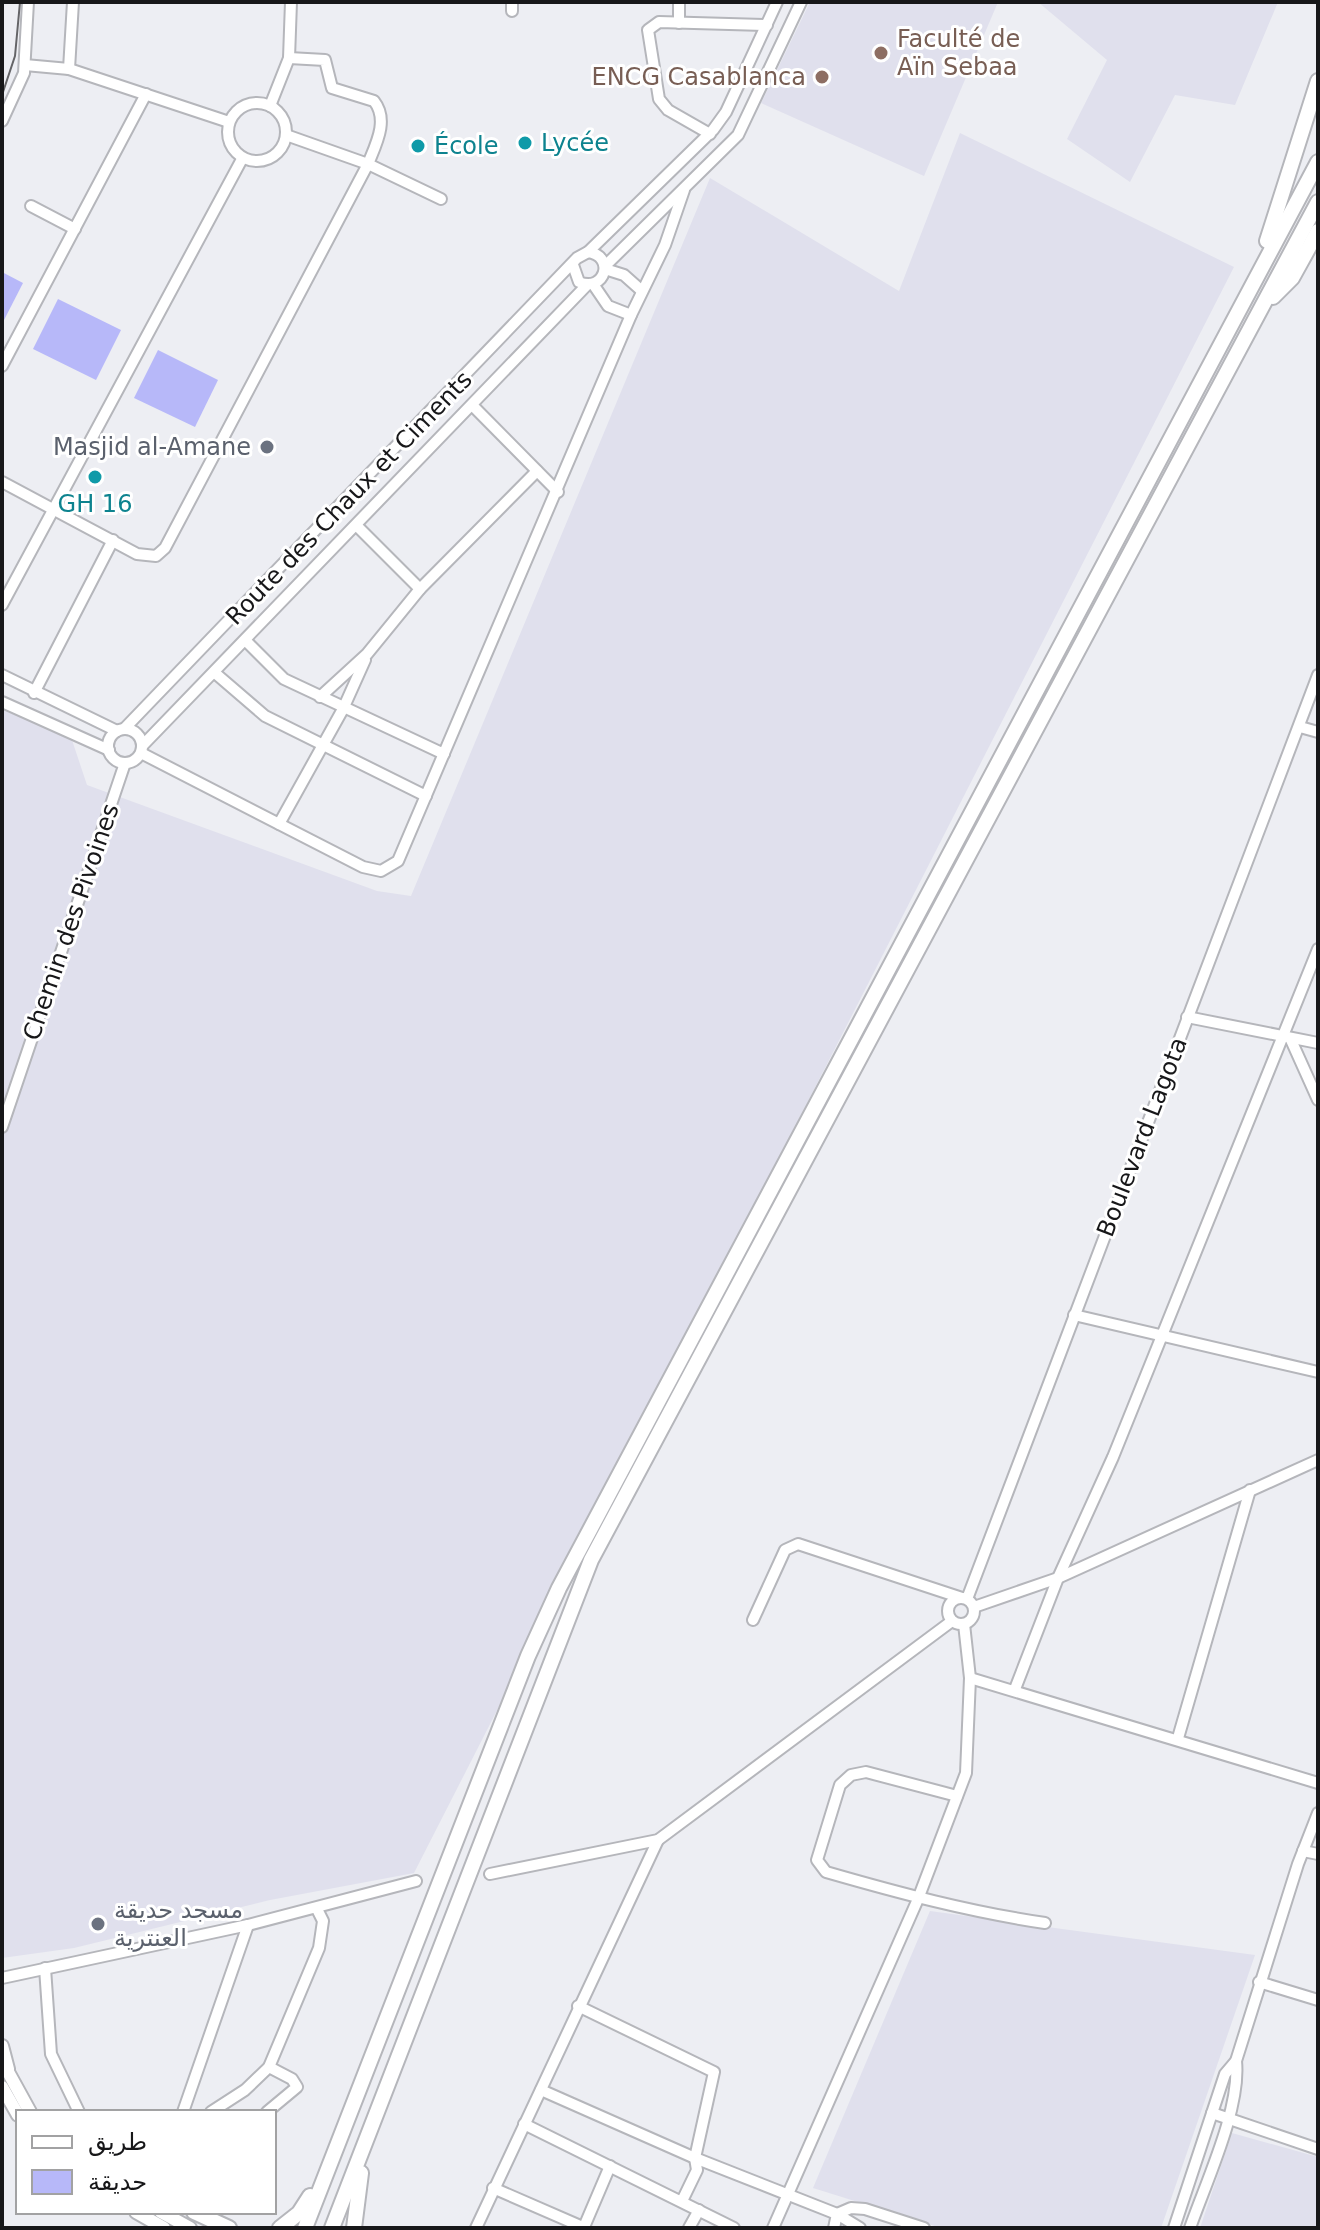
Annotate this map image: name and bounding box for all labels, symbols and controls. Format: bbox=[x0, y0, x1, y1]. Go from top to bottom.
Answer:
place label: Faculté de Aïn Sebaa bbox=[897, 25, 1020, 81]
marker: Faculté de Aïn Sebaa bbox=[872, 44, 890, 62]
place label: ENCG Casablanca bbox=[592, 63, 806, 91]
marker: ENCG Casablanca bbox=[813, 68, 831, 86]
place label: Lycée bbox=[541, 129, 609, 157]
place label: École bbox=[434, 131, 498, 160]
marker: Lycée bbox=[516, 134, 534, 152]
marker: École bbox=[409, 137, 427, 155]
street label: Route des Chaux et Ciments bbox=[220, 365, 478, 631]
place label: Masjid al-Amane bbox=[53, 433, 251, 461]
marker: Masjid al-Amane bbox=[258, 438, 276, 456]
marker: GH 16 bbox=[86, 468, 104, 486]
place label: GH 16 bbox=[58, 490, 132, 518]
street label: Chemin des Pivoines bbox=[17, 800, 125, 1044]
street label: Boulevard Lagota bbox=[1091, 1033, 1193, 1241]
place label: مسجد حديقة العنترية bbox=[114, 1896, 243, 1952]
marker: مسجد حديقة العنترية bbox=[89, 1915, 107, 1933]
legend bbox=[16, 2110, 276, 2214]
text: طريق bbox=[88, 2128, 147, 2156]
text: حديقة bbox=[88, 2168, 147, 2196]

